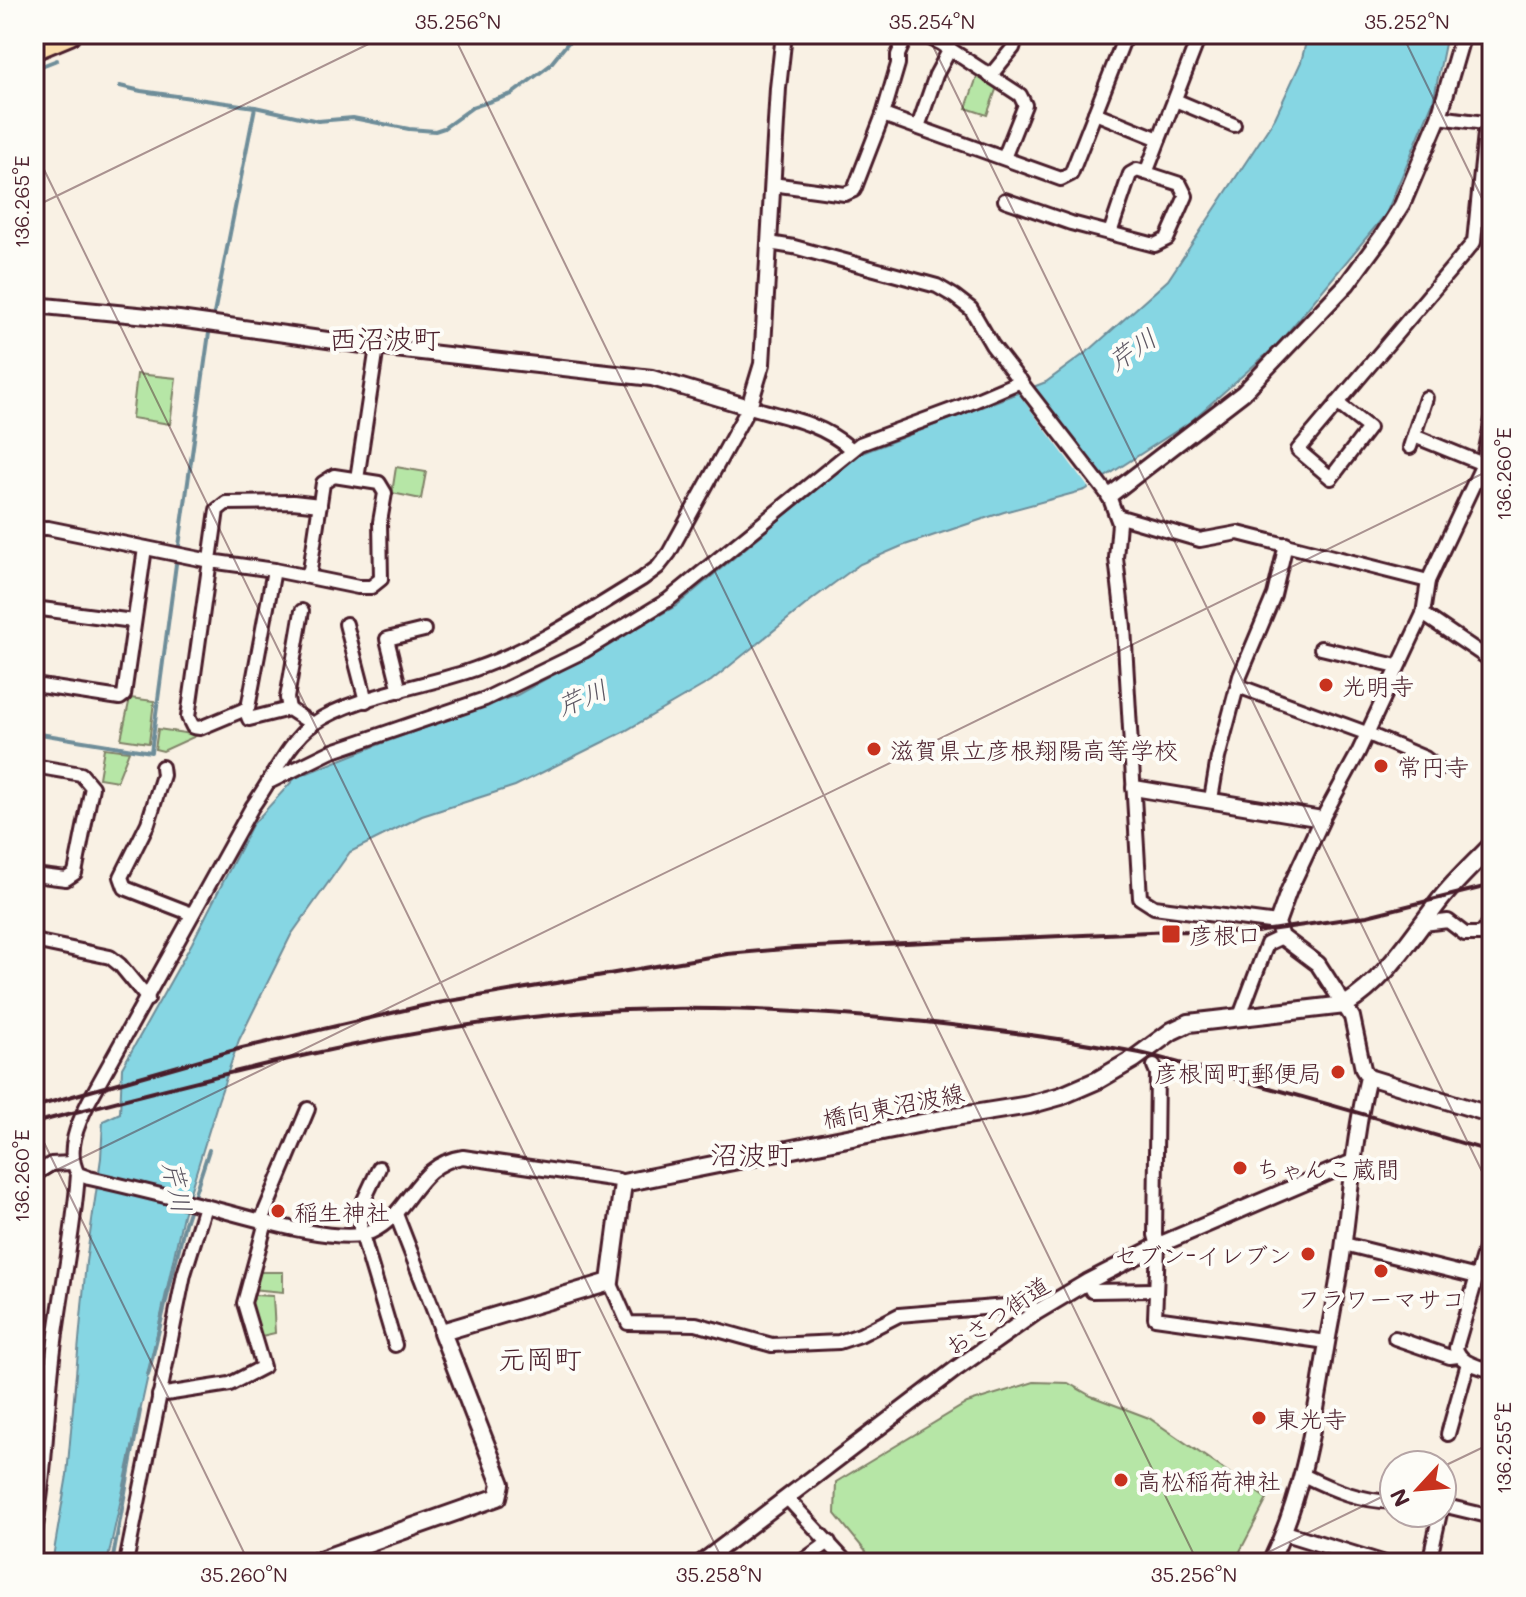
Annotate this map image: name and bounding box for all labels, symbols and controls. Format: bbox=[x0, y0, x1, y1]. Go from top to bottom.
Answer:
text: 35.256°N bbox=[415, 8, 501, 34]
text: 35.254°N bbox=[889, 8, 975, 34]
text: 35.252°N bbox=[1364, 8, 1450, 34]
text: 136.265°E bbox=[8, 156, 34, 248]
district label: 西沼波町 bbox=[329, 320, 441, 356]
water label: 芹川 bbox=[1101, 320, 1163, 378]
text: 136.260°E bbox=[1490, 427, 1516, 521]
place label: 光明寺 bbox=[1342, 670, 1414, 701]
water label: 芹川 bbox=[552, 671, 612, 723]
marker: 光明寺 bbox=[1317, 676, 1335, 694]
place label: 滋賀県立彦根翔陽高等学校 bbox=[890, 734, 1178, 765]
marker: 滋賀県立彦根翔陽高等学校 bbox=[865, 740, 883, 758]
place label: 常円寺 bbox=[1397, 751, 1469, 782]
marker: 常円寺 bbox=[1372, 757, 1390, 775]
place label: 彦根口 bbox=[1189, 919, 1261, 950]
marker: 彦根口 bbox=[1160, 923, 1182, 945]
place label: 彦根岡町郵便局 bbox=[1154, 1057, 1322, 1088]
marker: 彦根岡町郵便局 bbox=[1329, 1063, 1347, 1081]
street label: 橋向東沼波線 bbox=[819, 1076, 967, 1134]
text: 136.260°E bbox=[8, 1129, 34, 1223]
district label: 沼波町 bbox=[710, 1136, 794, 1172]
place label: ちゃんこ蔵間 bbox=[1256, 1153, 1400, 1184]
water label: 芹川 bbox=[156, 1158, 200, 1216]
marker: ちゃんこ蔵間 bbox=[1231, 1159, 1249, 1177]
place label: 稲生神社 bbox=[294, 1196, 390, 1227]
marker: 稲生神社 bbox=[269, 1202, 287, 1220]
place label: セブン-イレブン bbox=[1114, 1239, 1292, 1270]
marker: セブン-イレブン bbox=[1299, 1245, 1317, 1263]
marker: フラワーマサコ bbox=[1372, 1262, 1390, 1280]
street label: おさつ街道 bbox=[939, 1269, 1055, 1361]
place label: フラワーマサコ bbox=[1297, 1283, 1465, 1314]
district label: 元岡町 bbox=[498, 1340, 582, 1376]
text: 136.255°E bbox=[1490, 1402, 1516, 1494]
place label: 東光寺 bbox=[1275, 1403, 1347, 1434]
marker: 東光寺 bbox=[1250, 1409, 1268, 1427]
north arrow bbox=[1378, 1449, 1458, 1529]
place label: 高松稲荷神社 bbox=[1137, 1465, 1281, 1496]
marker: 高松稲荷神社 bbox=[1112, 1471, 1130, 1489]
text: N bbox=[1383, 1484, 1416, 1512]
text: 35.260°N bbox=[200, 1561, 288, 1587]
text: 35.258°N bbox=[676, 1561, 762, 1587]
text: 35.256°N bbox=[1151, 1561, 1237, 1587]

